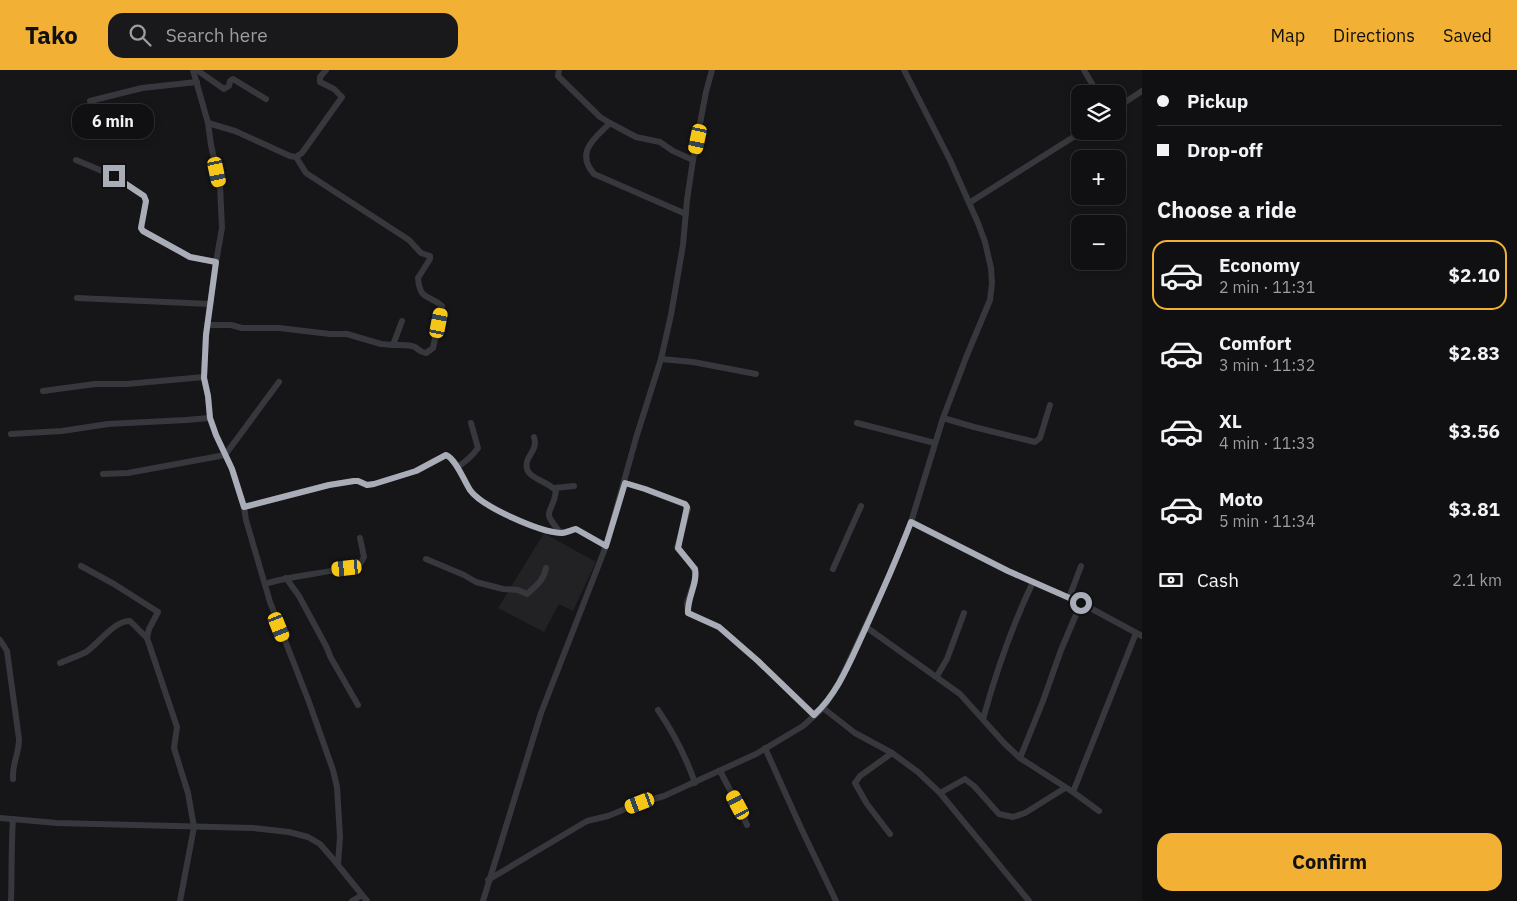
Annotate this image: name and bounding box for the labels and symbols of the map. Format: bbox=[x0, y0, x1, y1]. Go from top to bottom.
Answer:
callout: 6 min bbox=[73, 104, 155, 138]
car bbox=[687, 123, 708, 155]
car bbox=[206, 156, 227, 188]
route end bbox=[103, 165, 125, 187]
car bbox=[428, 307, 449, 339]
car bbox=[331, 559, 362, 577]
route start bbox=[1070, 592, 1092, 614]
car bbox=[266, 610, 291, 644]
car bbox=[724, 788, 751, 822]
car bbox=[623, 791, 656, 815]

